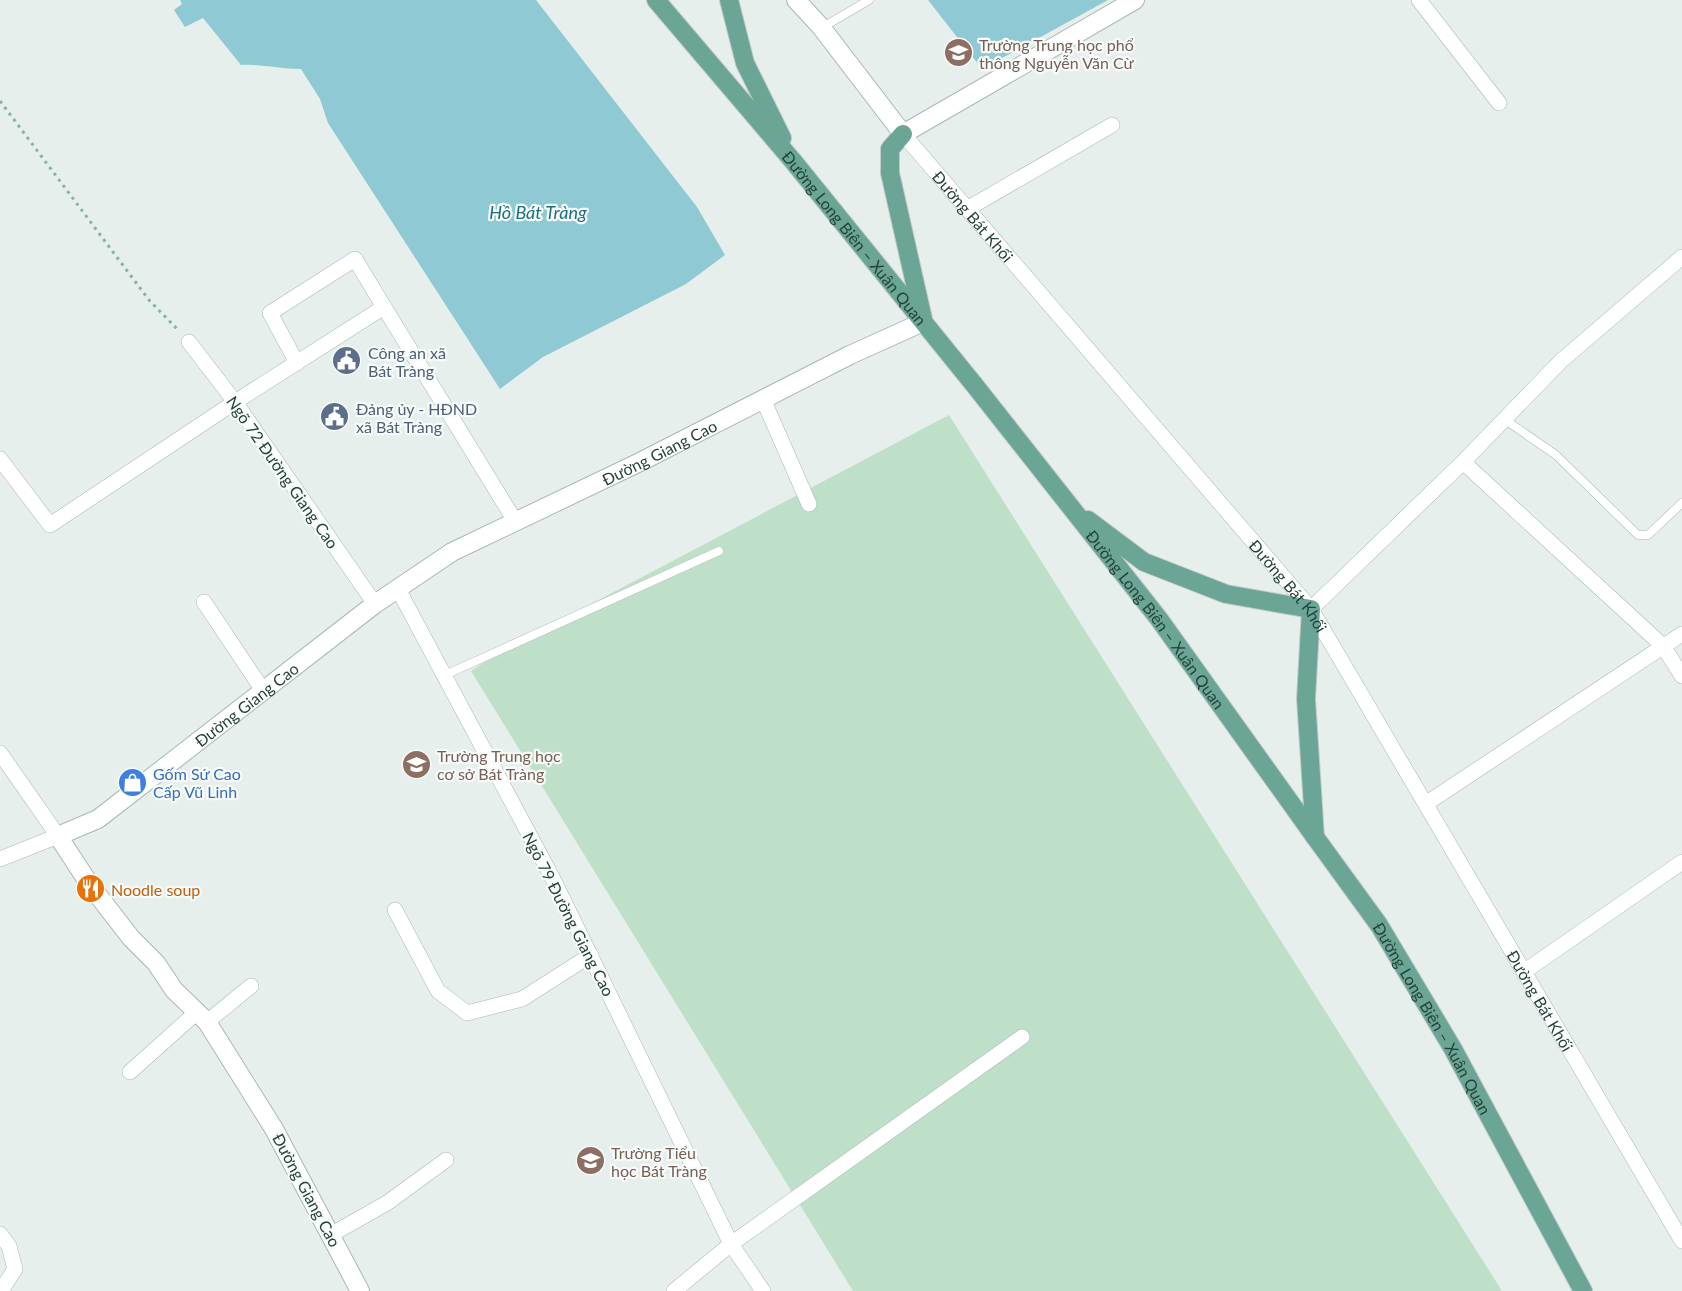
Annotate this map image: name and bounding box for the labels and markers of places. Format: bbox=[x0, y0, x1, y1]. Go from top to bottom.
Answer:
place label: Trường Trung học phổ thông Nguyễn Văn Cừ bbox=[979, 35, 1135, 72]
school or university icon: Trường Trung học phổ thông Nguyễn Văn Cừ bbox=[942, 37, 974, 69]
place label: Công an xã Bát Tràng bbox=[368, 343, 446, 380]
public building icon: Công an xã Bát Tràng bbox=[331, 345, 363, 377]
place label: Đảng ủy - HĐND xã Bát Tràng bbox=[356, 399, 477, 436]
public building icon: Đảng ủy - HĐND xã Bát Tràng bbox=[319, 401, 351, 433]
place label: Trường Trung học cơ sở Bát Tràng bbox=[437, 746, 561, 783]
school or university icon: Trường Trung học cơ sở Bát Tràng bbox=[400, 748, 432, 780]
place label: Gốm Sứ Cao Cấp Vũ Linh bbox=[153, 764, 241, 801]
shop icon: Gốm Sứ Cao Cấp Vũ Linh bbox=[116, 766, 148, 798]
restaurant icon: Noodle soup bbox=[74, 873, 106, 905]
place label: Noodle soup bbox=[111, 880, 200, 899]
place label: Trường Tiểu học Bát Tràng bbox=[611, 1143, 707, 1180]
school or university icon: Trường Tiểu học Bát Tràng bbox=[574, 1145, 606, 1177]

